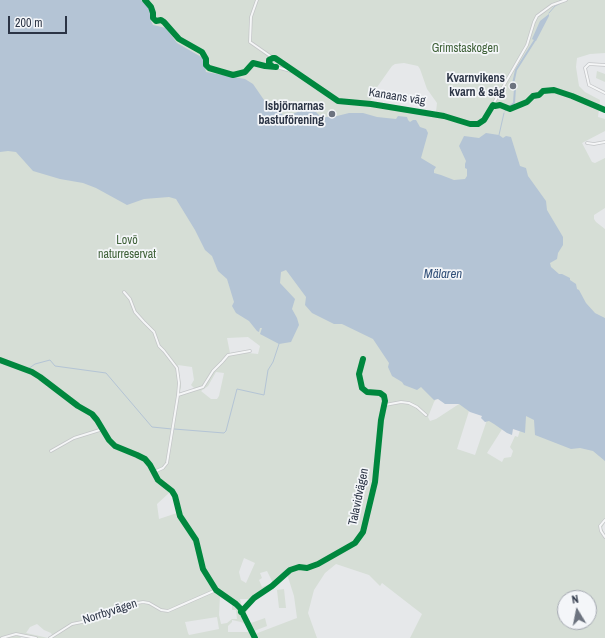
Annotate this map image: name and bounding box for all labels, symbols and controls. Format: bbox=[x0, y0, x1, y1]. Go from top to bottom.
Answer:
scale bar bbox=[10, 8, 69, 34]
text: 200 m bbox=[15, 15, 42, 31]
park label: Grimstaskogen bbox=[432, 42, 498, 56]
place label: Kvarnvikens kvarn & såg bbox=[446, 72, 505, 100]
marker: Kvarnvikens kvarn & såg bbox=[508, 81, 518, 91]
street label: Kanaans väg bbox=[368, 85, 426, 109]
place label: Isbjörnarnas bastuförening bbox=[258, 100, 324, 128]
marker: Isbjörnarnas bastuförening bbox=[327, 109, 337, 119]
park label: Lovö naturreservat bbox=[98, 234, 156, 262]
water label: Mälaren bbox=[424, 267, 462, 283]
street label: Talavidvägen bbox=[346, 467, 372, 527]
north arrow bbox=[557, 590, 597, 630]
text: N bbox=[571, 592, 580, 607]
street label: Norrbyvägen bbox=[81, 596, 139, 628]

